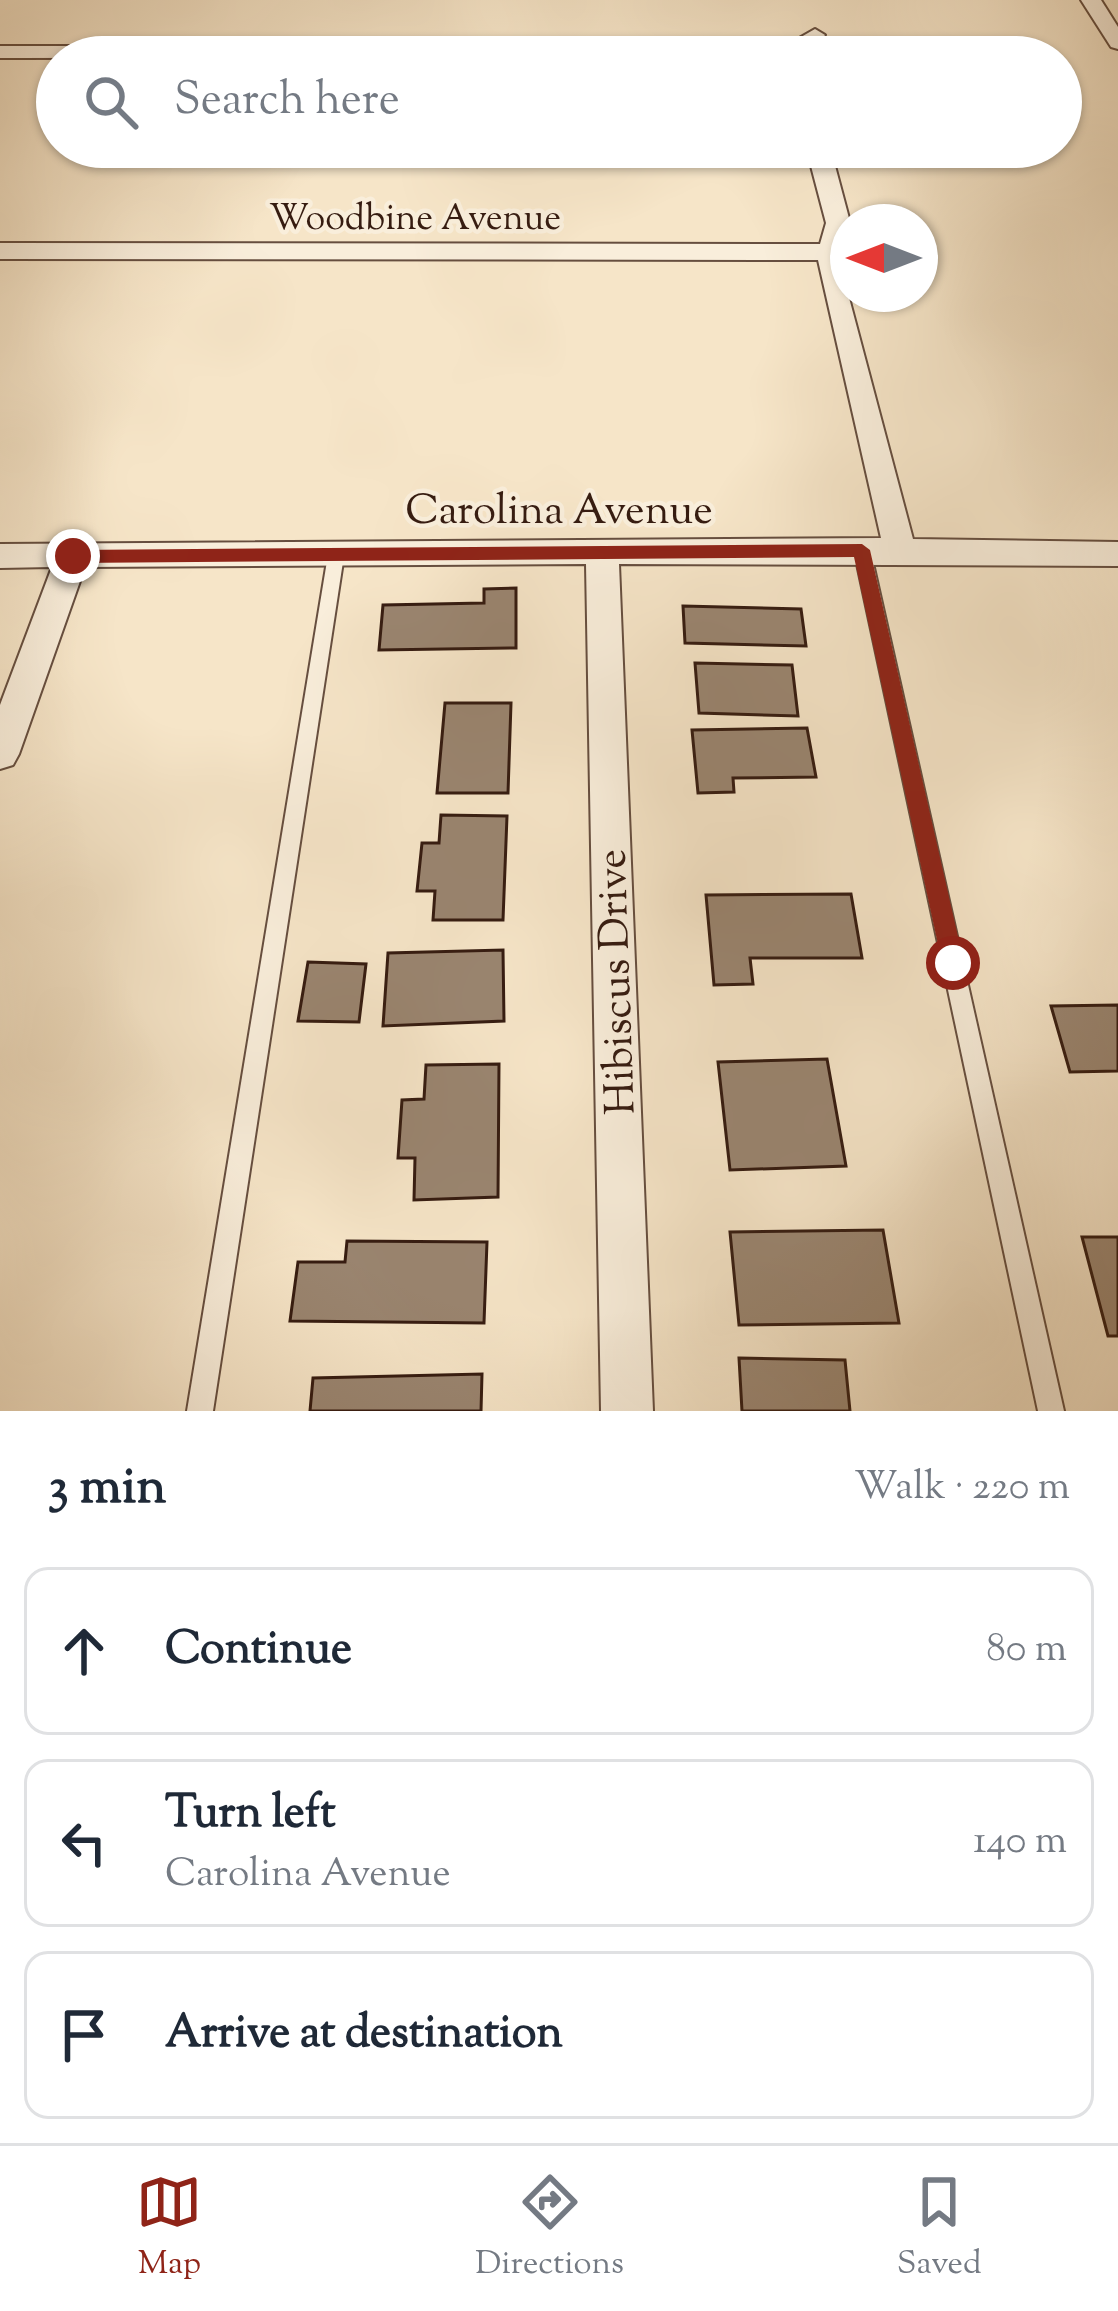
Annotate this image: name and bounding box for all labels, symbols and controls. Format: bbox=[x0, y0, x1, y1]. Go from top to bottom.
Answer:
search box bbox=[36, 36, 1082, 168]
icon: search bbox=[78, 69, 144, 135]
text: Search here bbox=[174, 70, 400, 135]
street label: Woodbine Avenue bbox=[269, 194, 561, 246]
north arrow bbox=[830, 204, 938, 312]
street label: Carolina Avenue bbox=[405, 483, 713, 543]
route end bbox=[46, 529, 100, 583]
street label: Hibiscus Drive bbox=[584, 848, 654, 1116]
route start bbox=[926, 936, 980, 990]
text: 3 min bbox=[48, 1453, 166, 1526]
text: Walk · 220 m bbox=[854, 1461, 1070, 1517]
icon: ahead bbox=[51, 1618, 117, 1684]
text: Continue bbox=[165, 1619, 352, 1684]
text: 80 m bbox=[986, 1623, 1067, 1679]
text: Turn left bbox=[165, 1783, 336, 1848]
icon: left bbox=[51, 1810, 117, 1876]
text: 140 m bbox=[973, 1815, 1067, 1871]
text: Carolina Avenue bbox=[165, 1848, 451, 1904]
icon: arrive bbox=[51, 2002, 117, 2068]
text: Arrive at destination bbox=[165, 2003, 563, 2068]
tab: Map bbox=[136, 2169, 202, 2289]
tab: Directions bbox=[475, 2169, 624, 2289]
tab: Saved bbox=[897, 2169, 982, 2289]

